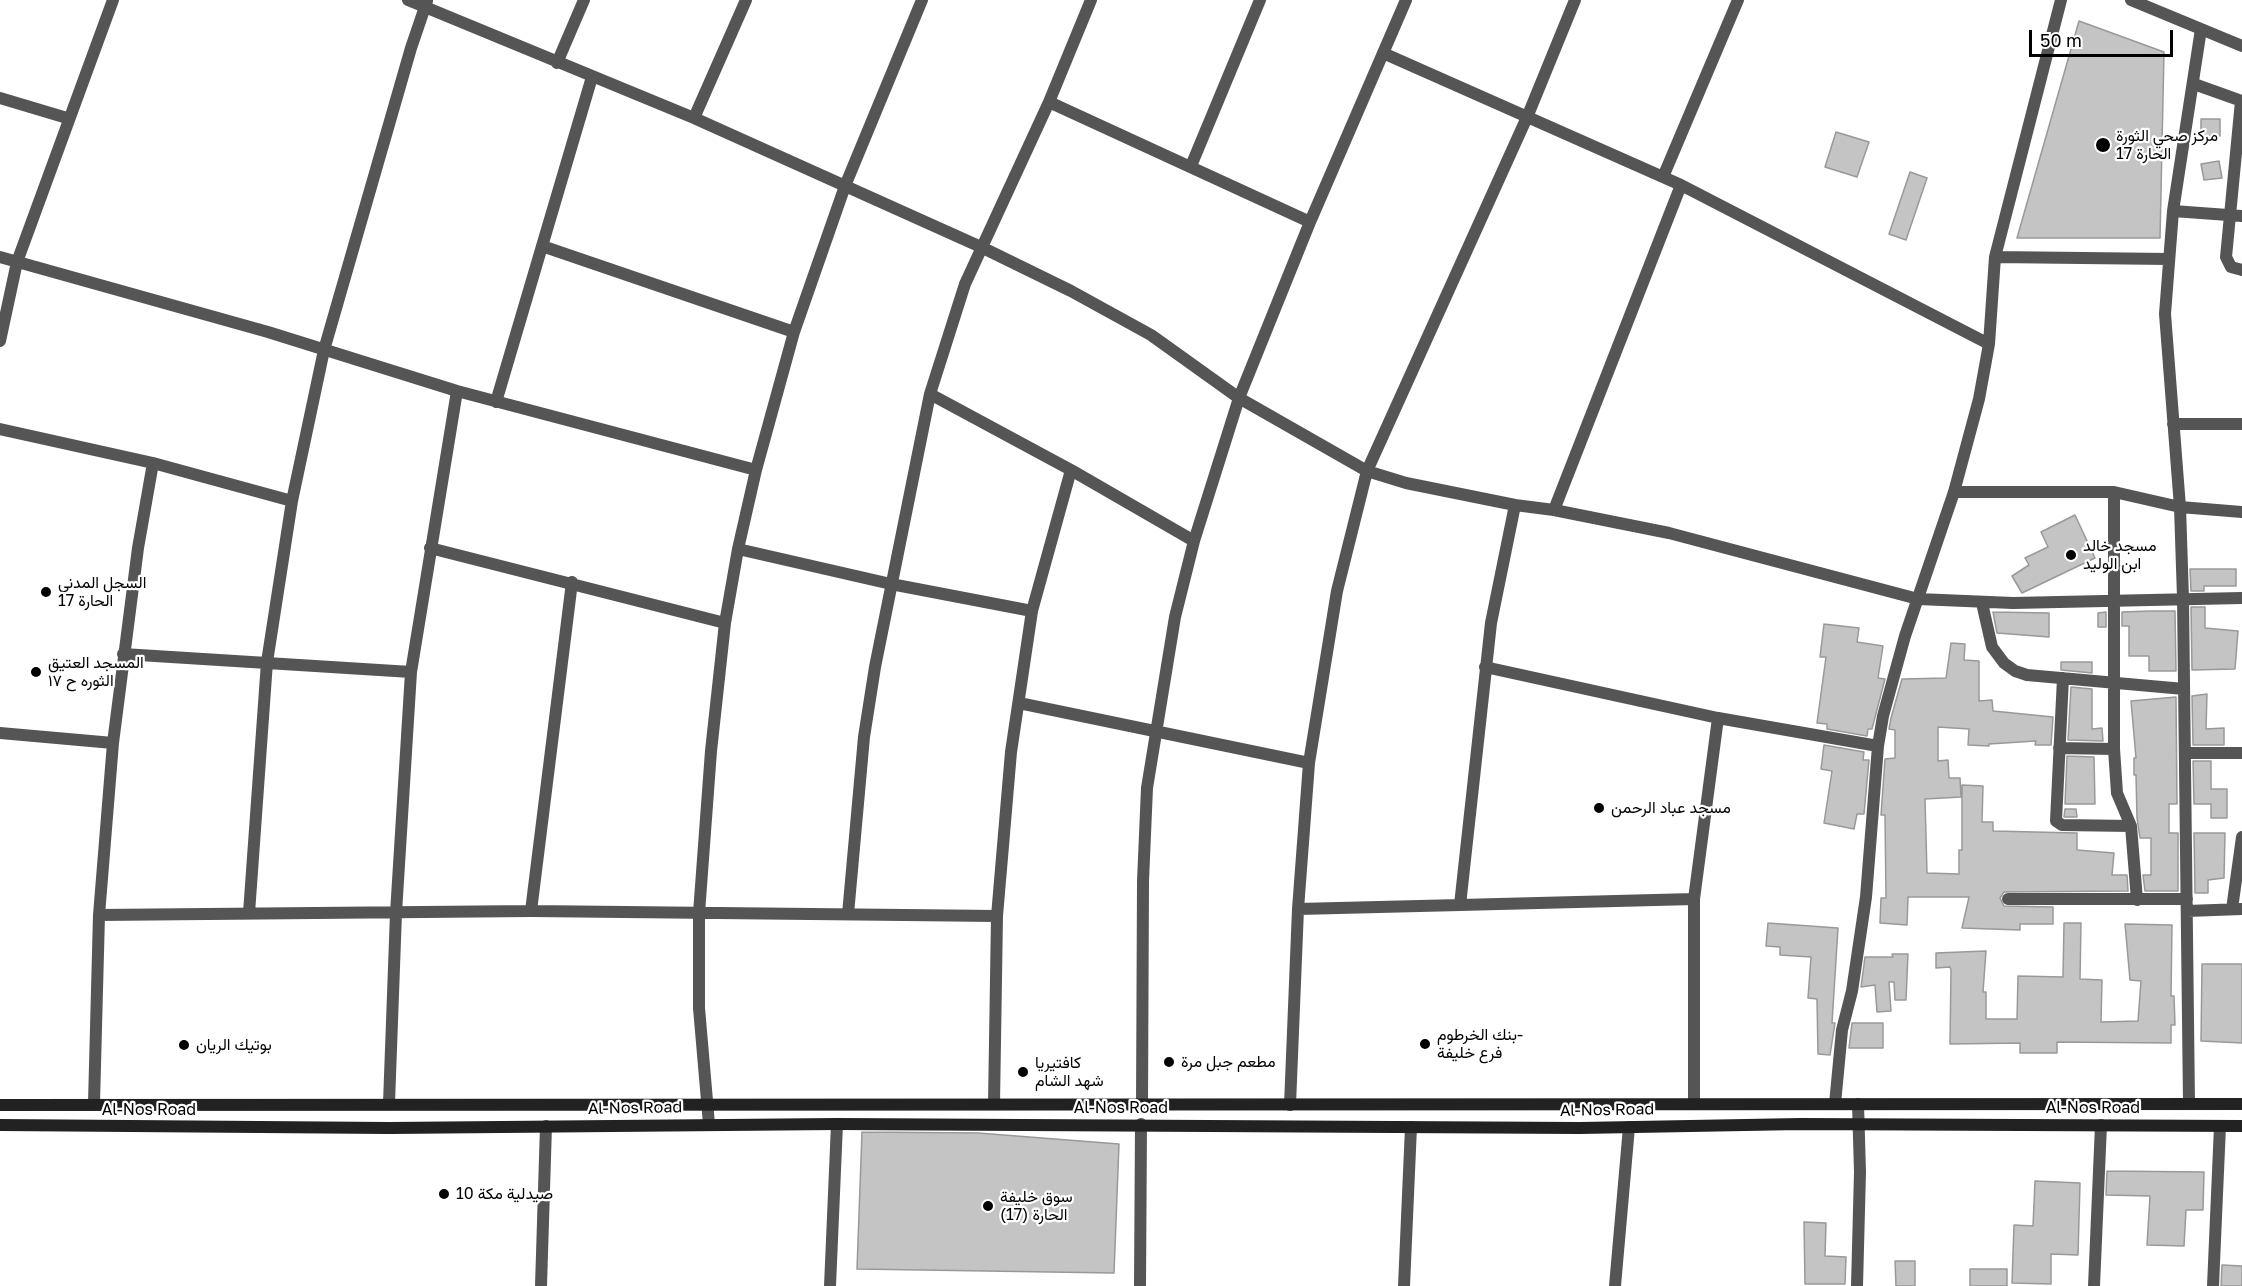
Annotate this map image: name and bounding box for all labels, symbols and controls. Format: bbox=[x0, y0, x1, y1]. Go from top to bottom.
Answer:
scale bar bbox=[2032, 18, 2176, 56]
text: 50 m bbox=[2040, 29, 2082, 51]
place label: مركز صحي الثورة الحارة 17 bbox=[2116, 126, 2218, 164]
marker: مركز صحي الثورة الحارة 17 bbox=[2094, 136, 2112, 154]
place label: مسجد خالد ابن الوليد bbox=[2083, 536, 2156, 574]
marker: مسجد خالد ابن الوليد bbox=[2064, 548, 2078, 562]
place label: السجل المدني الحارة 17 bbox=[58, 573, 146, 611]
marker: السجل المدني الحارة 17 bbox=[39, 585, 53, 599]
place label: المسجد العتيق الثوره ح ١٧ bbox=[48, 653, 144, 691]
marker: المسجد العتيق الثوره ح ١٧ bbox=[29, 665, 43, 679]
place label: مسجد عباد الرحمن bbox=[1611, 798, 1731, 818]
marker: مسجد عباد الرحمن bbox=[1592, 801, 1606, 815]
place label: بنك الخرطوم- فرع خليفة bbox=[1437, 1025, 1523, 1063]
place label: بوتيك الريان bbox=[196, 1035, 272, 1055]
marker: بنك الخرطوم- فرع خليفة bbox=[1418, 1037, 1432, 1051]
marker: بوتيك الريان bbox=[177, 1038, 191, 1052]
place label: مطعم جبل مرة bbox=[1181, 1052, 1276, 1072]
place label: كافتيريا شهد الشام bbox=[1035, 1053, 1104, 1091]
marker: مطعم جبل مرة bbox=[1162, 1055, 1176, 1069]
marker: كافتيريا شهد الشام bbox=[1016, 1065, 1030, 1079]
street label: Al-Nos Road bbox=[588, 1098, 682, 1118]
street label: Al-Nos Road bbox=[1074, 1098, 1168, 1118]
street label: Al-Nos Road bbox=[2046, 1098, 2140, 1118]
street label: Al-Nos Road bbox=[102, 1100, 196, 1120]
street label: Al-Nos Road bbox=[1560, 1100, 1654, 1120]
place label: صيدلية مكة 10 bbox=[456, 1184, 553, 1204]
marker: صيدلية مكة 10 bbox=[437, 1187, 451, 1201]
place label: سوق خليفة الحارة (17) bbox=[1000, 1187, 1073, 1225]
marker: سوق خليفة الحارة (17) bbox=[981, 1199, 995, 1213]

